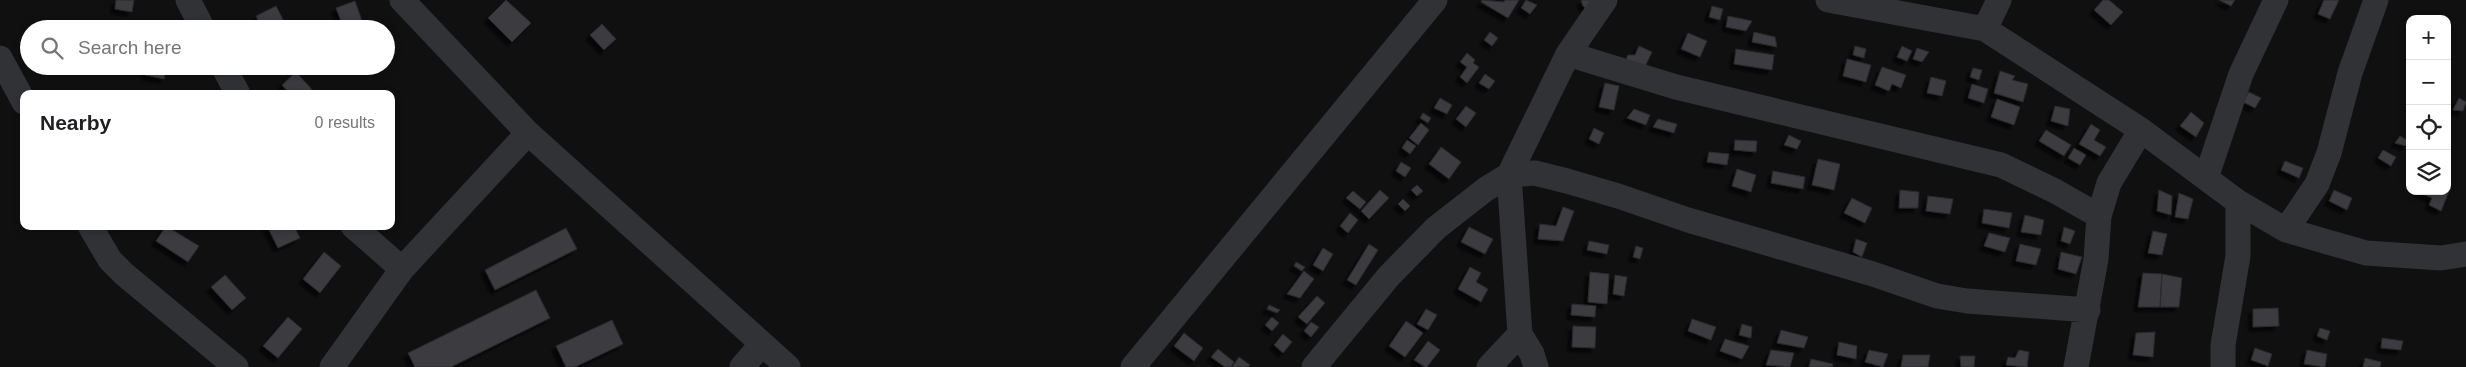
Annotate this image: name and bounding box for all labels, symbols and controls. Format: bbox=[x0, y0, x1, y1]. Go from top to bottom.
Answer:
map controls bbox=[2406, 15, 2451, 195]
button: + bbox=[2406, 15, 2451, 60]
search box bbox=[20, 20, 395, 75]
icon: search bbox=[38, 34, 66, 62]
text: Search here bbox=[78, 37, 182, 58]
button: − bbox=[2406, 60, 2451, 105]
button: locate bbox=[2406, 105, 2451, 150]
text: Nearby bbox=[40, 111, 111, 134]
text: 0 results bbox=[315, 114, 375, 131]
button: layers bbox=[2406, 150, 2451, 195]

